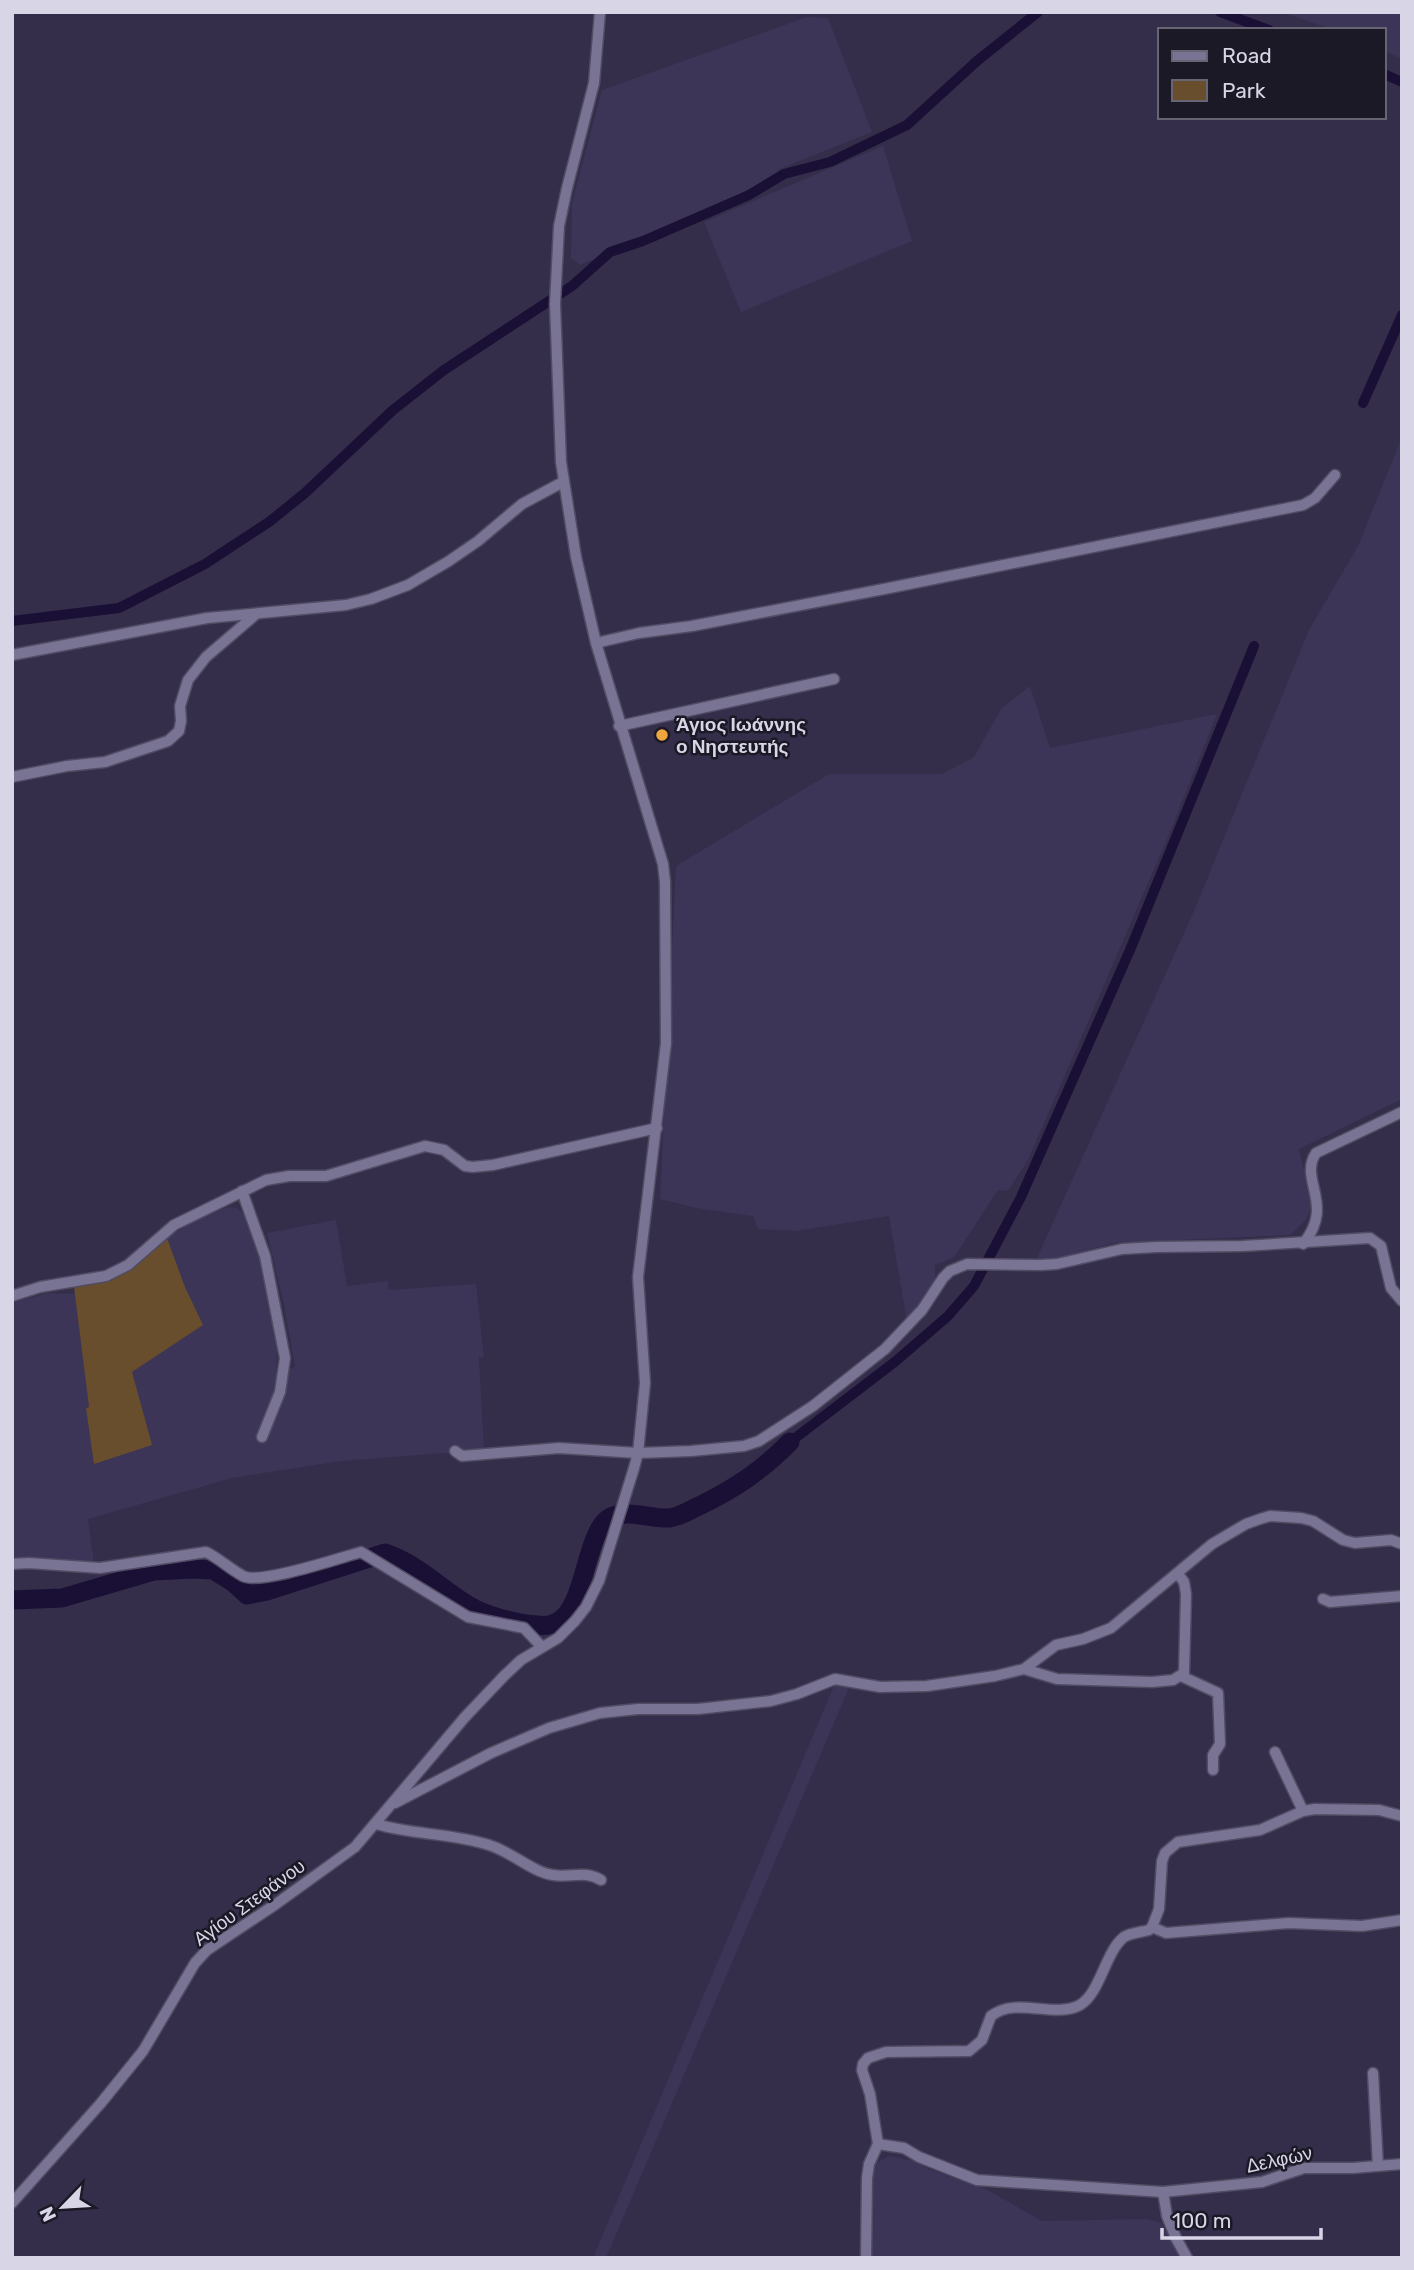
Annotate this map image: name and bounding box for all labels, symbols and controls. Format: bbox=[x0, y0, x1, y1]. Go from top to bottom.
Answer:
legend bbox=[1158, 28, 1386, 119]
text: Road bbox=[1222, 43, 1272, 68]
text: Park bbox=[1222, 78, 1266, 103]
place label: Άγιος Ιωάννης ο Νηστευτής bbox=[676, 713, 806, 758]
marker: Άγιος Ιωάννης ο Νηστευτής bbox=[654, 727, 670, 743]
street label: Αγίου Στεφάνου bbox=[189, 1854, 310, 1951]
street label: Δελφών bbox=[1244, 2141, 1314, 2178]
north arrow bbox=[28, 2172, 98, 2242]
scale bar bbox=[1162, 2196, 1321, 2240]
text: N bbox=[35, 2203, 61, 2225]
text: 100 m bbox=[1172, 2208, 1231, 2233]

